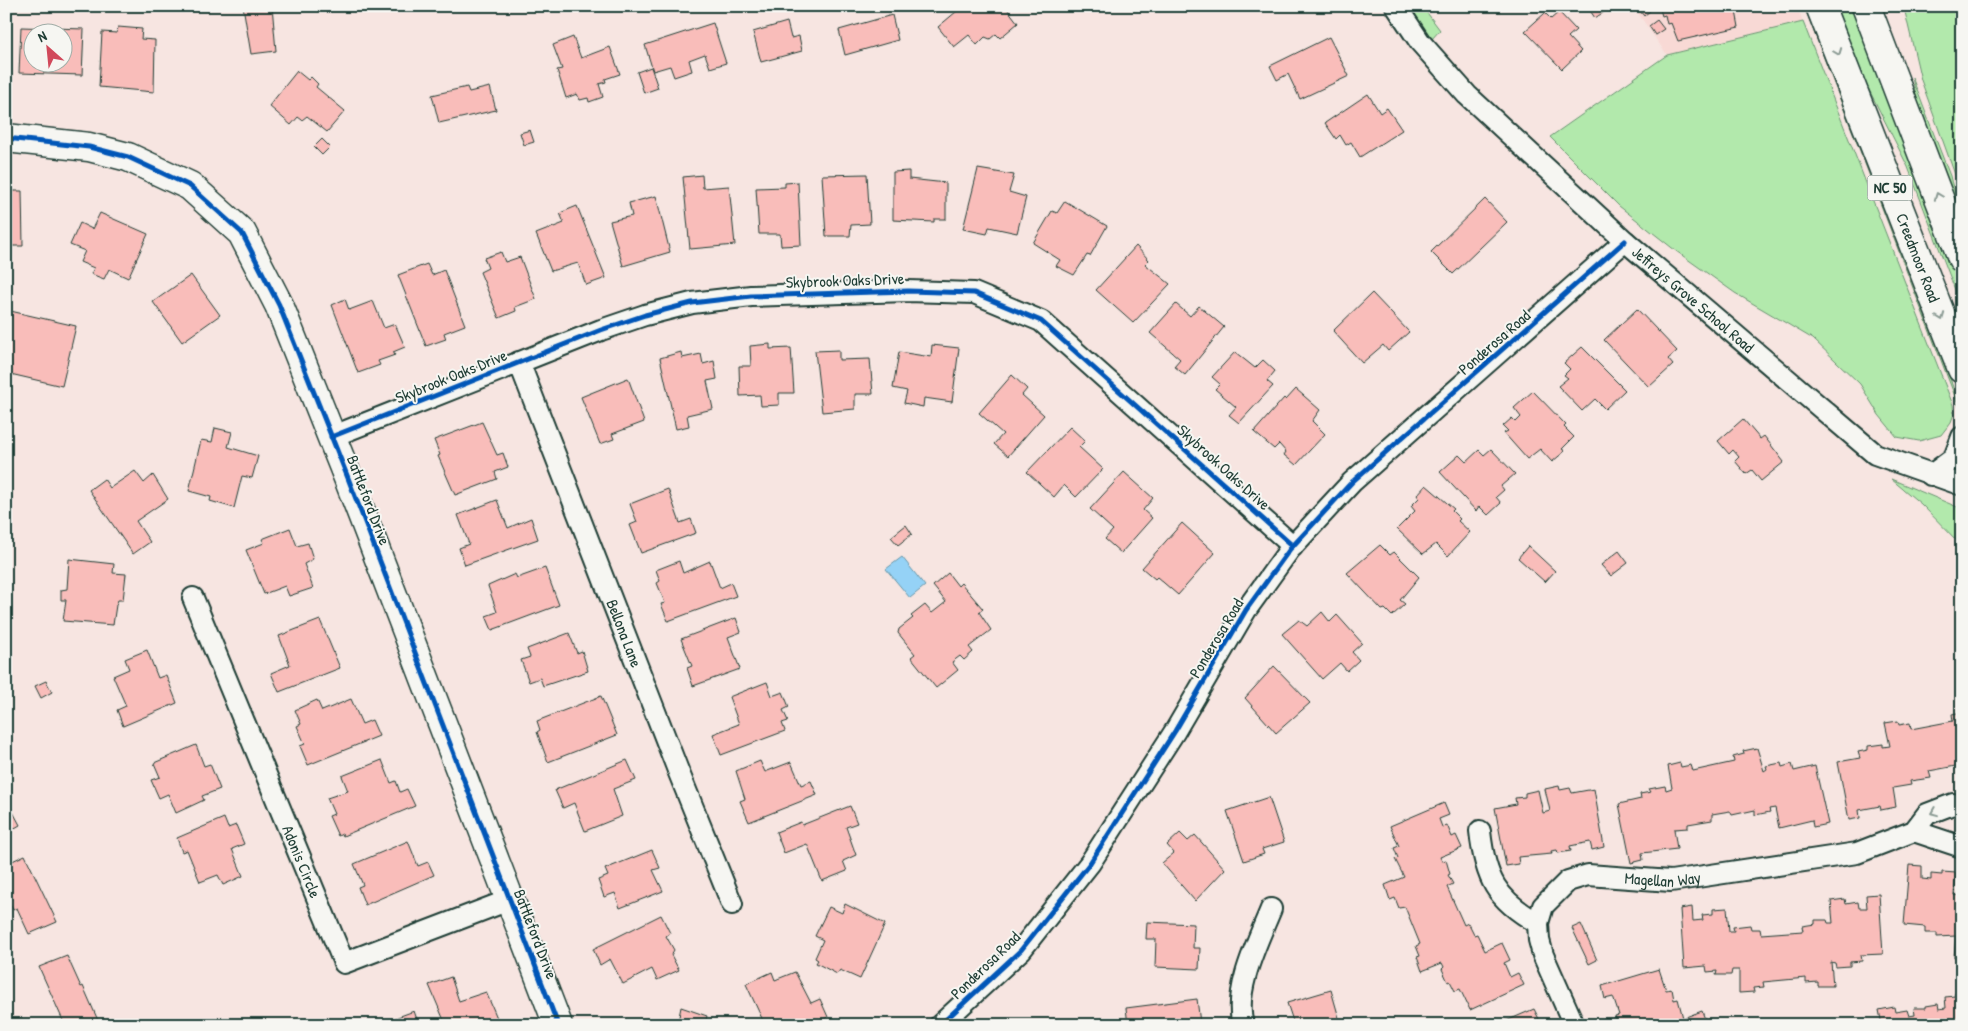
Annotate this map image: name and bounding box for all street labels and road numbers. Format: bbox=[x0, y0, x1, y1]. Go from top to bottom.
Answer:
road number: NC 50 bbox=[1868, 176, 1912, 200]
street label: Creedmoor Road bbox=[1891, 210, 1946, 305]
street label: Jeffreys Grove School Road bbox=[1628, 241, 1759, 358]
street label: Skybrook Oaks Drive bbox=[785, 267, 905, 293]
street label: Ponderosa Road bbox=[1453, 305, 1535, 379]
street label: Skybrook Oaks Drive bbox=[392, 343, 511, 408]
street label: Skybrook Oaks Drive bbox=[1173, 419, 1276, 515]
street label: Battleford Drive bbox=[342, 452, 396, 549]
street label: Ponderosa Road bbox=[1184, 594, 1248, 682]
street label: Bellona Lane bbox=[601, 596, 648, 671]
street label: Adonis Circle bbox=[277, 822, 327, 902]
street label: Magellan Way bbox=[1624, 866, 1702, 892]
street label: Battleford Drive bbox=[509, 886, 563, 983]
street label: Ponderosa Road bbox=[945, 926, 1025, 1004]

